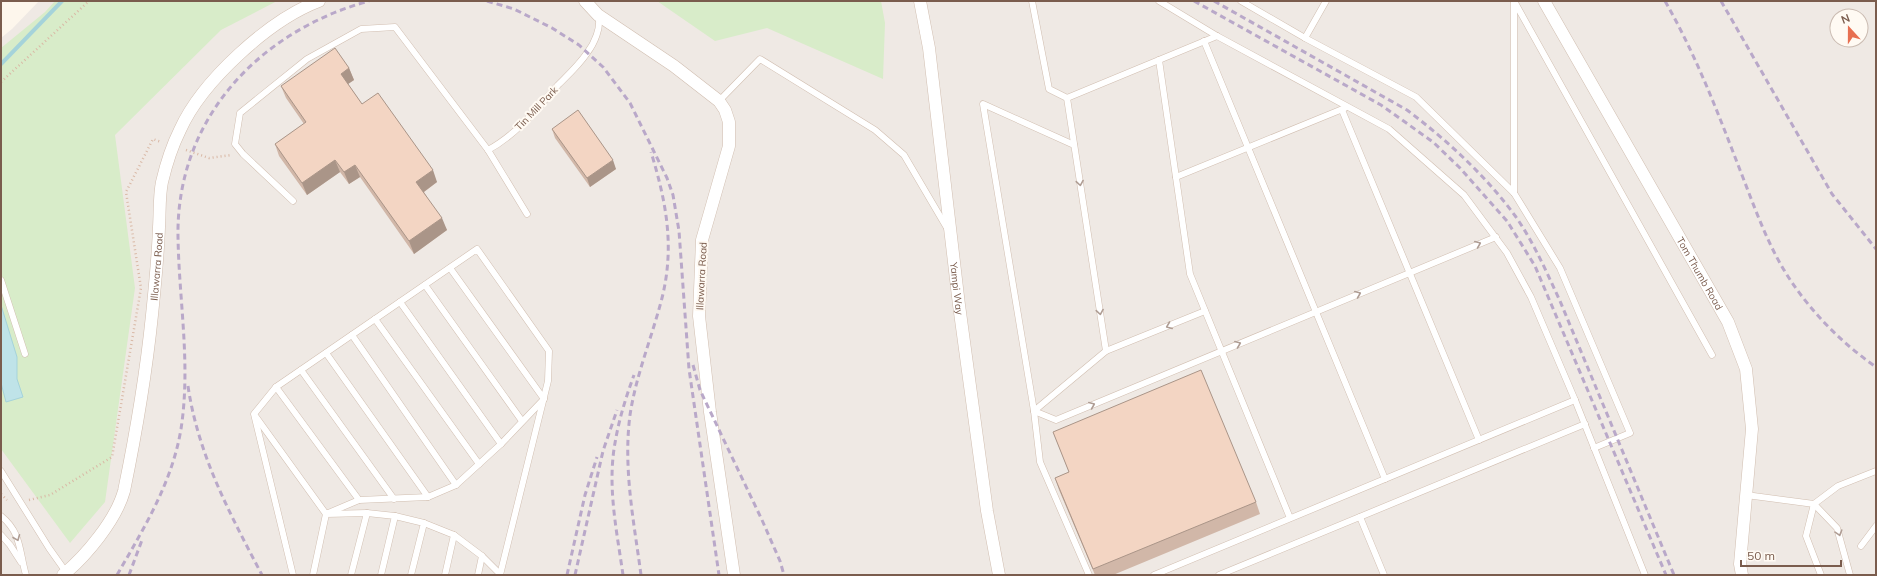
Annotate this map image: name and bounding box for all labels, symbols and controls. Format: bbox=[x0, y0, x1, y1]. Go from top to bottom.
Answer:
north arrow bbox=[1829, 8, 1869, 48]
text: N bbox=[1839, 11, 1852, 27]
street label: Tin Mill Park bbox=[512, 83, 561, 133]
one-way arrow bbox=[1075, 180, 1084, 186]
street label: Illawarra Road bbox=[148, 232, 166, 301]
street label: Tom Thumb Road bbox=[1674, 235, 1726, 312]
one-way arrow bbox=[1474, 241, 1481, 249]
street label: Illawarra Road bbox=[693, 242, 710, 310]
street label: Yampi Way bbox=[947, 261, 966, 316]
one-way arrow bbox=[1354, 291, 1361, 299]
one-way arrow bbox=[1095, 309, 1104, 315]
one-way arrow bbox=[1165, 321, 1172, 329]
one-way arrow bbox=[1233, 341, 1241, 349]
one-way arrow bbox=[1088, 402, 1095, 410]
one-way arrow bbox=[1834, 530, 1842, 537]
one-way arrow bbox=[12, 534, 20, 541]
scale bar bbox=[1741, 542, 1841, 568]
text: 50 m bbox=[1747, 548, 1775, 563]

